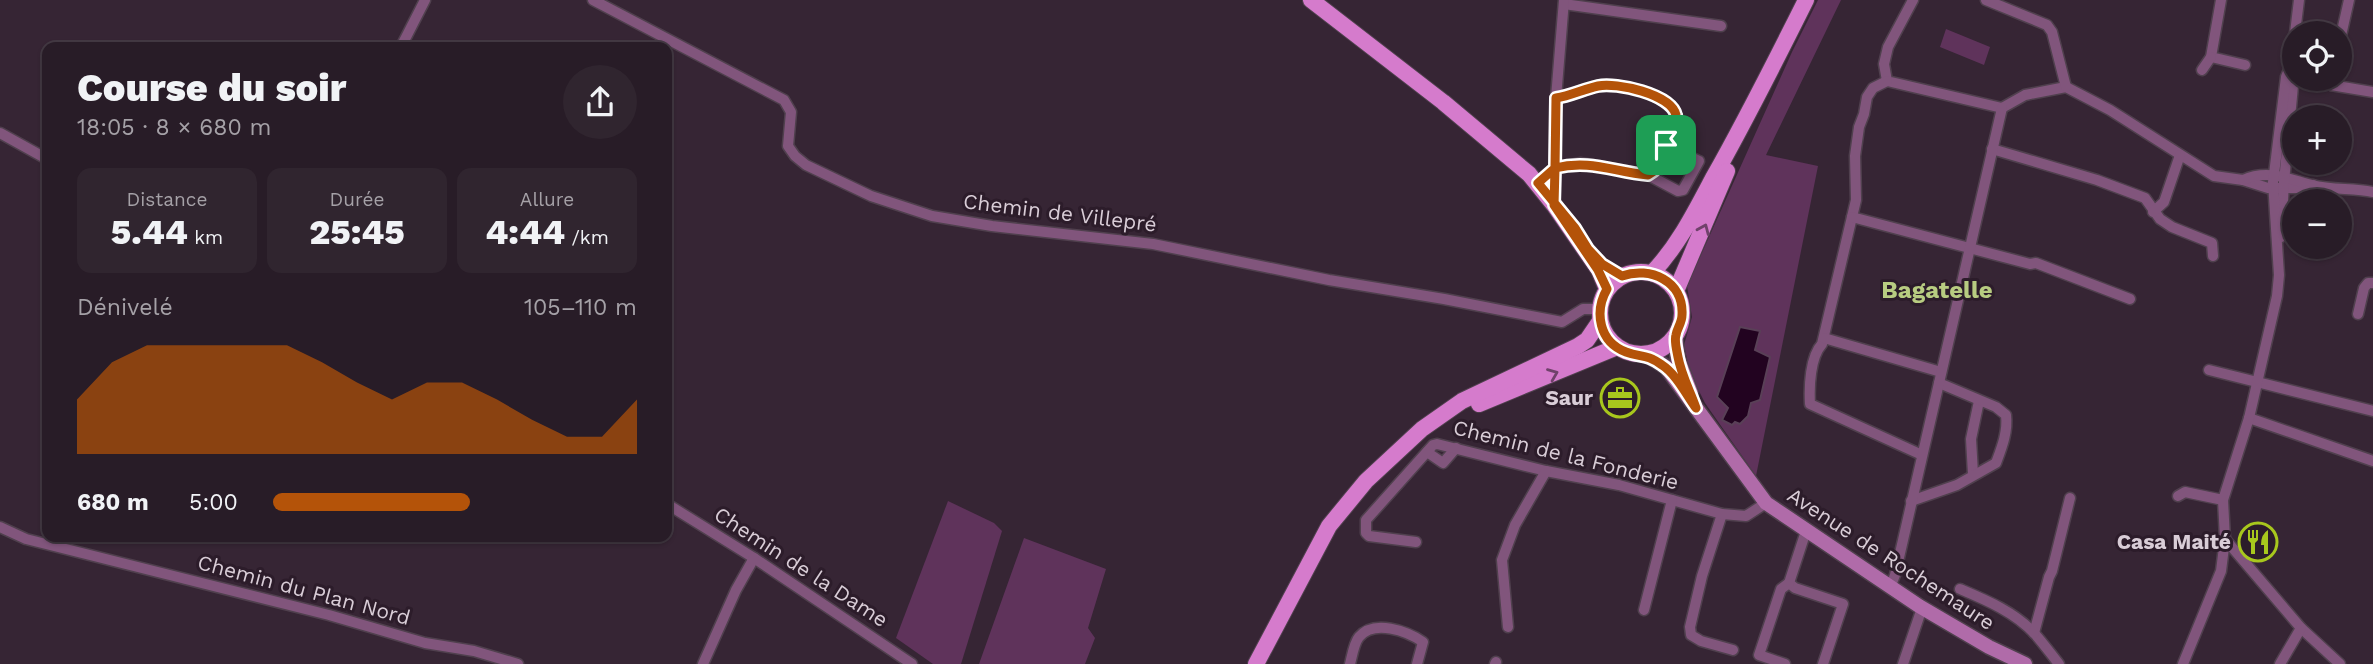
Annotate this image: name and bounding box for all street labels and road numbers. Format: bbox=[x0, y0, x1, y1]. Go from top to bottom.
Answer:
street label: Chemin de Villepré bbox=[962, 188, 1158, 237]
street label: Chemin de la Fonderie bbox=[1451, 414, 1681, 495]
street label: Avenue de Rochemaure bbox=[1783, 482, 2000, 635]
street label: Chemin de la Dame bbox=[710, 501, 893, 632]
street label: Chemin du Plan Nord bbox=[195, 549, 413, 630]

